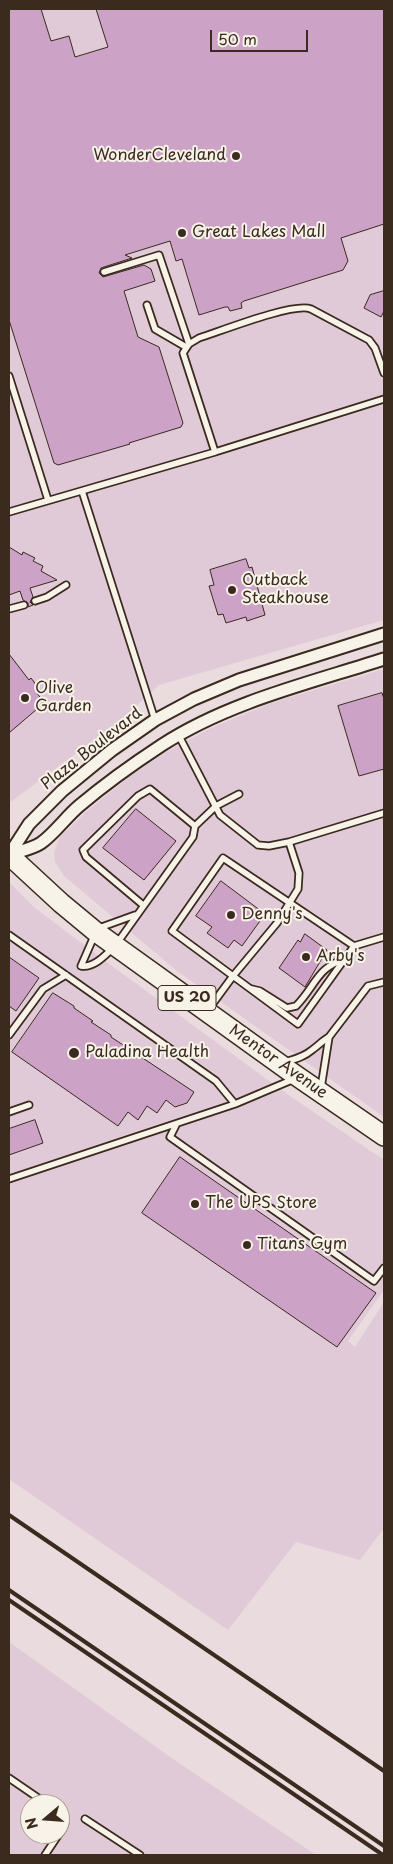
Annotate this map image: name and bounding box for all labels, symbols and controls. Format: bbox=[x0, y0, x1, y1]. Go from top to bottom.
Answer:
scale bar bbox=[213, 20, 310, 52]
text: 50 m bbox=[218, 27, 257, 50]
place label: WonderCleveland bbox=[93, 146, 226, 166]
marker: WonderCleveland bbox=[230, 150, 242, 162]
place label: Great Lakes Mall bbox=[192, 223, 325, 243]
marker: Great Lakes Mall bbox=[176, 227, 188, 239]
place label: Outback Steakhouse bbox=[242, 571, 329, 609]
marker: Outback Steakhouse bbox=[226, 584, 238, 596]
place label: Olive Garden bbox=[35, 679, 92, 717]
marker: Olive Garden bbox=[19, 692, 31, 704]
street label: Plaza Boulevard bbox=[38, 704, 146, 794]
place label: Denny's bbox=[241, 905, 302, 925]
marker: Denny's bbox=[225, 909, 237, 921]
place label: Arby's bbox=[316, 947, 365, 967]
marker: Arby's bbox=[300, 951, 312, 963]
road number: US 20 bbox=[158, 986, 216, 1010]
street label: Mentor Avenue bbox=[225, 1021, 331, 1103]
place label: Paladina Health bbox=[85, 1043, 209, 1063]
marker: Paladina Health bbox=[67, 1046, 81, 1060]
place label: The UPS Store bbox=[205, 1194, 317, 1214]
marker: The UPS Store bbox=[189, 1198, 201, 1210]
place label: Titans Gym bbox=[257, 1235, 347, 1255]
marker: Titans Gym bbox=[241, 1239, 253, 1251]
north arrow bbox=[20, 1794, 70, 1844]
text: N bbox=[20, 1815, 43, 1832]

